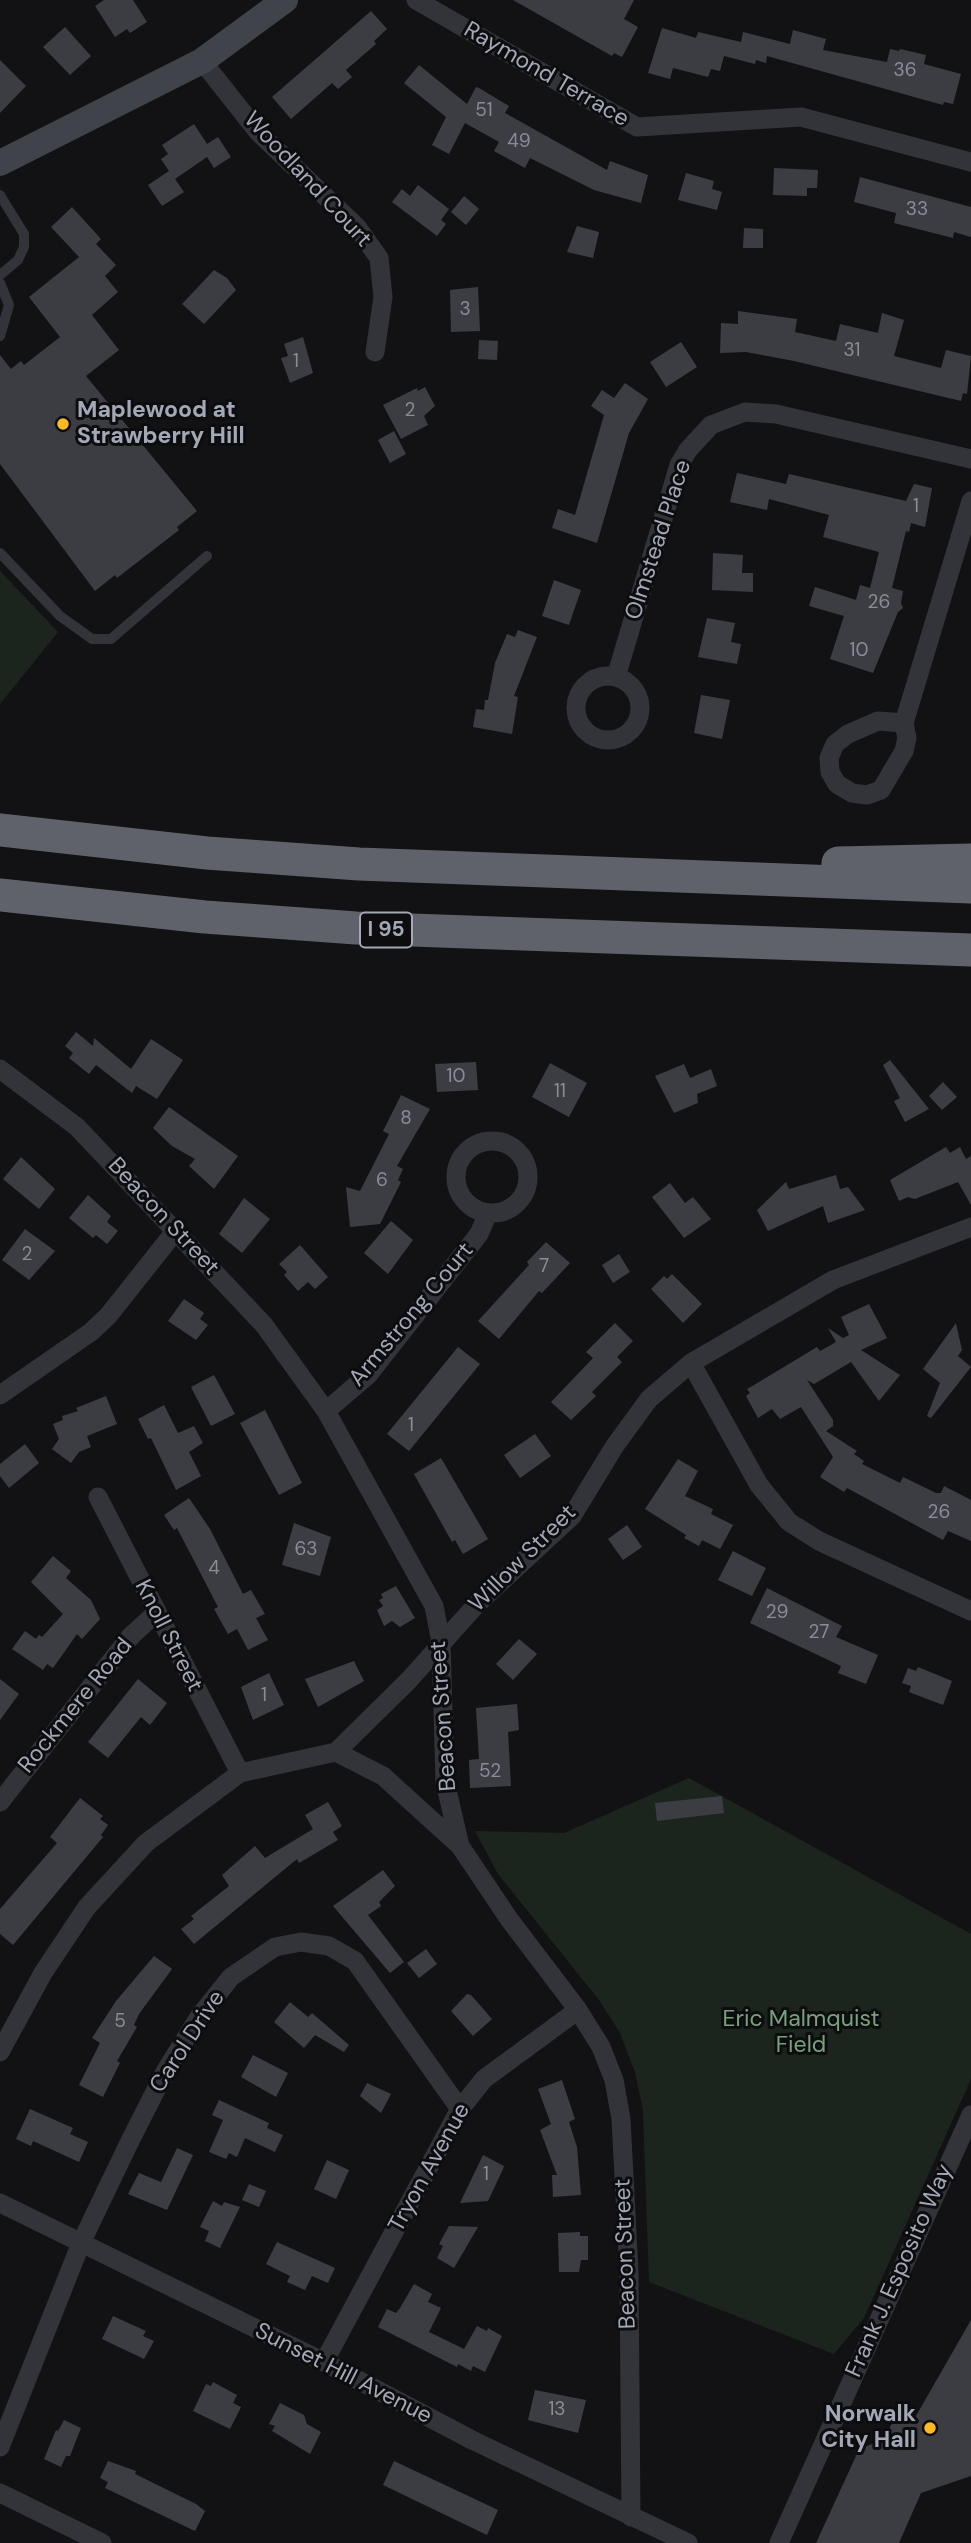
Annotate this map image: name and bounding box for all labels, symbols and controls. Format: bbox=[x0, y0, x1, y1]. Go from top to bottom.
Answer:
street label: Raymond Terrace bbox=[459, 17, 633, 133]
house number: 36 bbox=[893, 60, 917, 82]
house number: 51 bbox=[475, 100, 493, 122]
street label: Woodland Court bbox=[237, 107, 377, 253]
house number: 49 bbox=[507, 131, 531, 153]
house number: 33 bbox=[906, 199, 928, 221]
house number: 3 bbox=[459, 299, 471, 321]
house number: 31 bbox=[844, 340, 860, 362]
house number: 1 bbox=[293, 351, 299, 373]
place label: Maplewood at Strawberry Hill bbox=[77, 397, 245, 451]
house number: 2 bbox=[405, 400, 415, 422]
marker: Maplewood at Strawberry Hill bbox=[55, 416, 71, 432]
street label: Olmstead Place bbox=[620, 457, 698, 623]
house number: 1 bbox=[913, 496, 919, 518]
house number: 26 bbox=[868, 592, 890, 614]
house number: 10 bbox=[850, 640, 868, 662]
road number: I 95 bbox=[360, 912, 412, 948]
house number: 10 bbox=[447, 1066, 465, 1088]
house number: 11 bbox=[554, 1081, 566, 1103]
house number: 8 bbox=[400, 1108, 412, 1130]
street label: Beacon Street bbox=[102, 1152, 224, 1282]
house number: 6 bbox=[376, 1170, 388, 1192]
street label: Armstrong Court bbox=[344, 1238, 480, 1392]
house number: 2 bbox=[22, 1244, 32, 1266]
house number: 7 bbox=[539, 1256, 549, 1278]
house number: 1 bbox=[408, 1415, 414, 1437]
street label: Willow Street bbox=[464, 1500, 582, 1618]
house number: 26 bbox=[928, 1502, 950, 1524]
house number: 63 bbox=[294, 1539, 318, 1561]
house number: 4 bbox=[208, 1558, 220, 1580]
street label: Knoll Street bbox=[128, 1575, 208, 1697]
house number: 29 bbox=[766, 1602, 788, 1624]
house number: 27 bbox=[809, 1622, 829, 1644]
street label: Rockmere Road bbox=[13, 1633, 139, 1779]
street label: Beacon Street bbox=[425, 1640, 463, 1792]
house number: 1 bbox=[261, 1685, 267, 1707]
house number: 52 bbox=[479, 1761, 501, 1783]
street label: Carol Drive bbox=[145, 1986, 231, 2098]
park label: Eric Malmquist Field bbox=[723, 2006, 879, 2060]
house number: 5 bbox=[114, 2011, 126, 2033]
street label: Tryon Avenue bbox=[383, 2099, 477, 2237]
street label: Frank J. Esposito Way bbox=[841, 2160, 959, 2382]
house number: 1 bbox=[483, 2164, 489, 2186]
street label: Beacon Street bbox=[610, 2178, 642, 2330]
street label: Sunset Hill Avenue bbox=[250, 2317, 436, 2431]
house number: 13 bbox=[548, 2399, 566, 2421]
place label: Norwalk City Hall bbox=[821, 2401, 916, 2455]
marker: Norwalk City Hall bbox=[922, 2420, 938, 2436]

